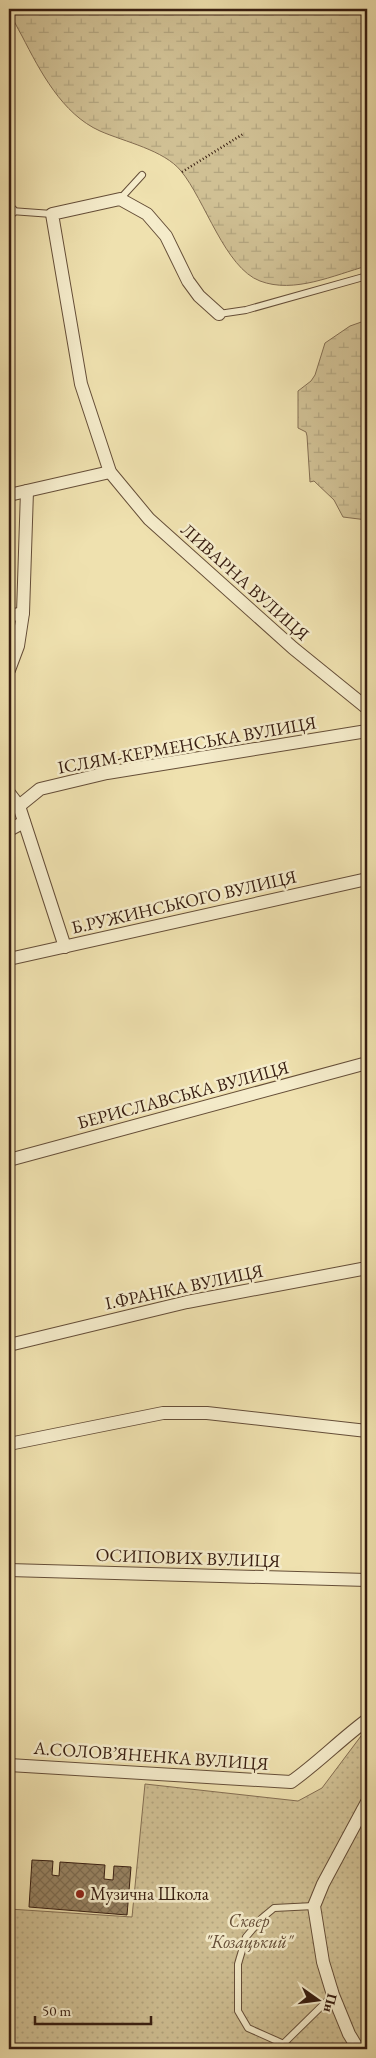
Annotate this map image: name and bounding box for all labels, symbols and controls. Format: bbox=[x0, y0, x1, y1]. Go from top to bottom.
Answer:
street label: ЛИВАРНА ВУЛИЦЯ bbox=[176, 518, 314, 645]
street label: ІСЛЯМ-КЕРМЕНСЬКА ВУЛИЦЯ bbox=[56, 710, 318, 779]
street label: Б.РУЖИНСЬКОГО ВУЛИЦЯ bbox=[69, 864, 299, 939]
street label: БЕРИСЛАВСЬКА ВУЛИЦЯ bbox=[75, 1055, 291, 1134]
street label: І.ФРАНКА ВУЛИЦЯ bbox=[103, 1259, 265, 1315]
street label: ОСИПОВИХ ВУЛИЦЯ bbox=[95, 1543, 281, 1572]
street label: А.СОЛОВ’ЯНЕНКА ВУЛИЦЯ bbox=[32, 1736, 269, 1775]
place label: Музична Школа bbox=[90, 1882, 210, 1905]
marker: Музична Школа bbox=[74, 1888, 86, 1900]
park label: Сквер "Козацький" bbox=[205, 1909, 295, 1953]
north arrow bbox=[294, 1976, 344, 2026]
text: Пн bbox=[320, 1992, 342, 2015]
scale bar bbox=[35, 1993, 151, 2025]
text: 50 m bbox=[42, 2001, 71, 2020]

